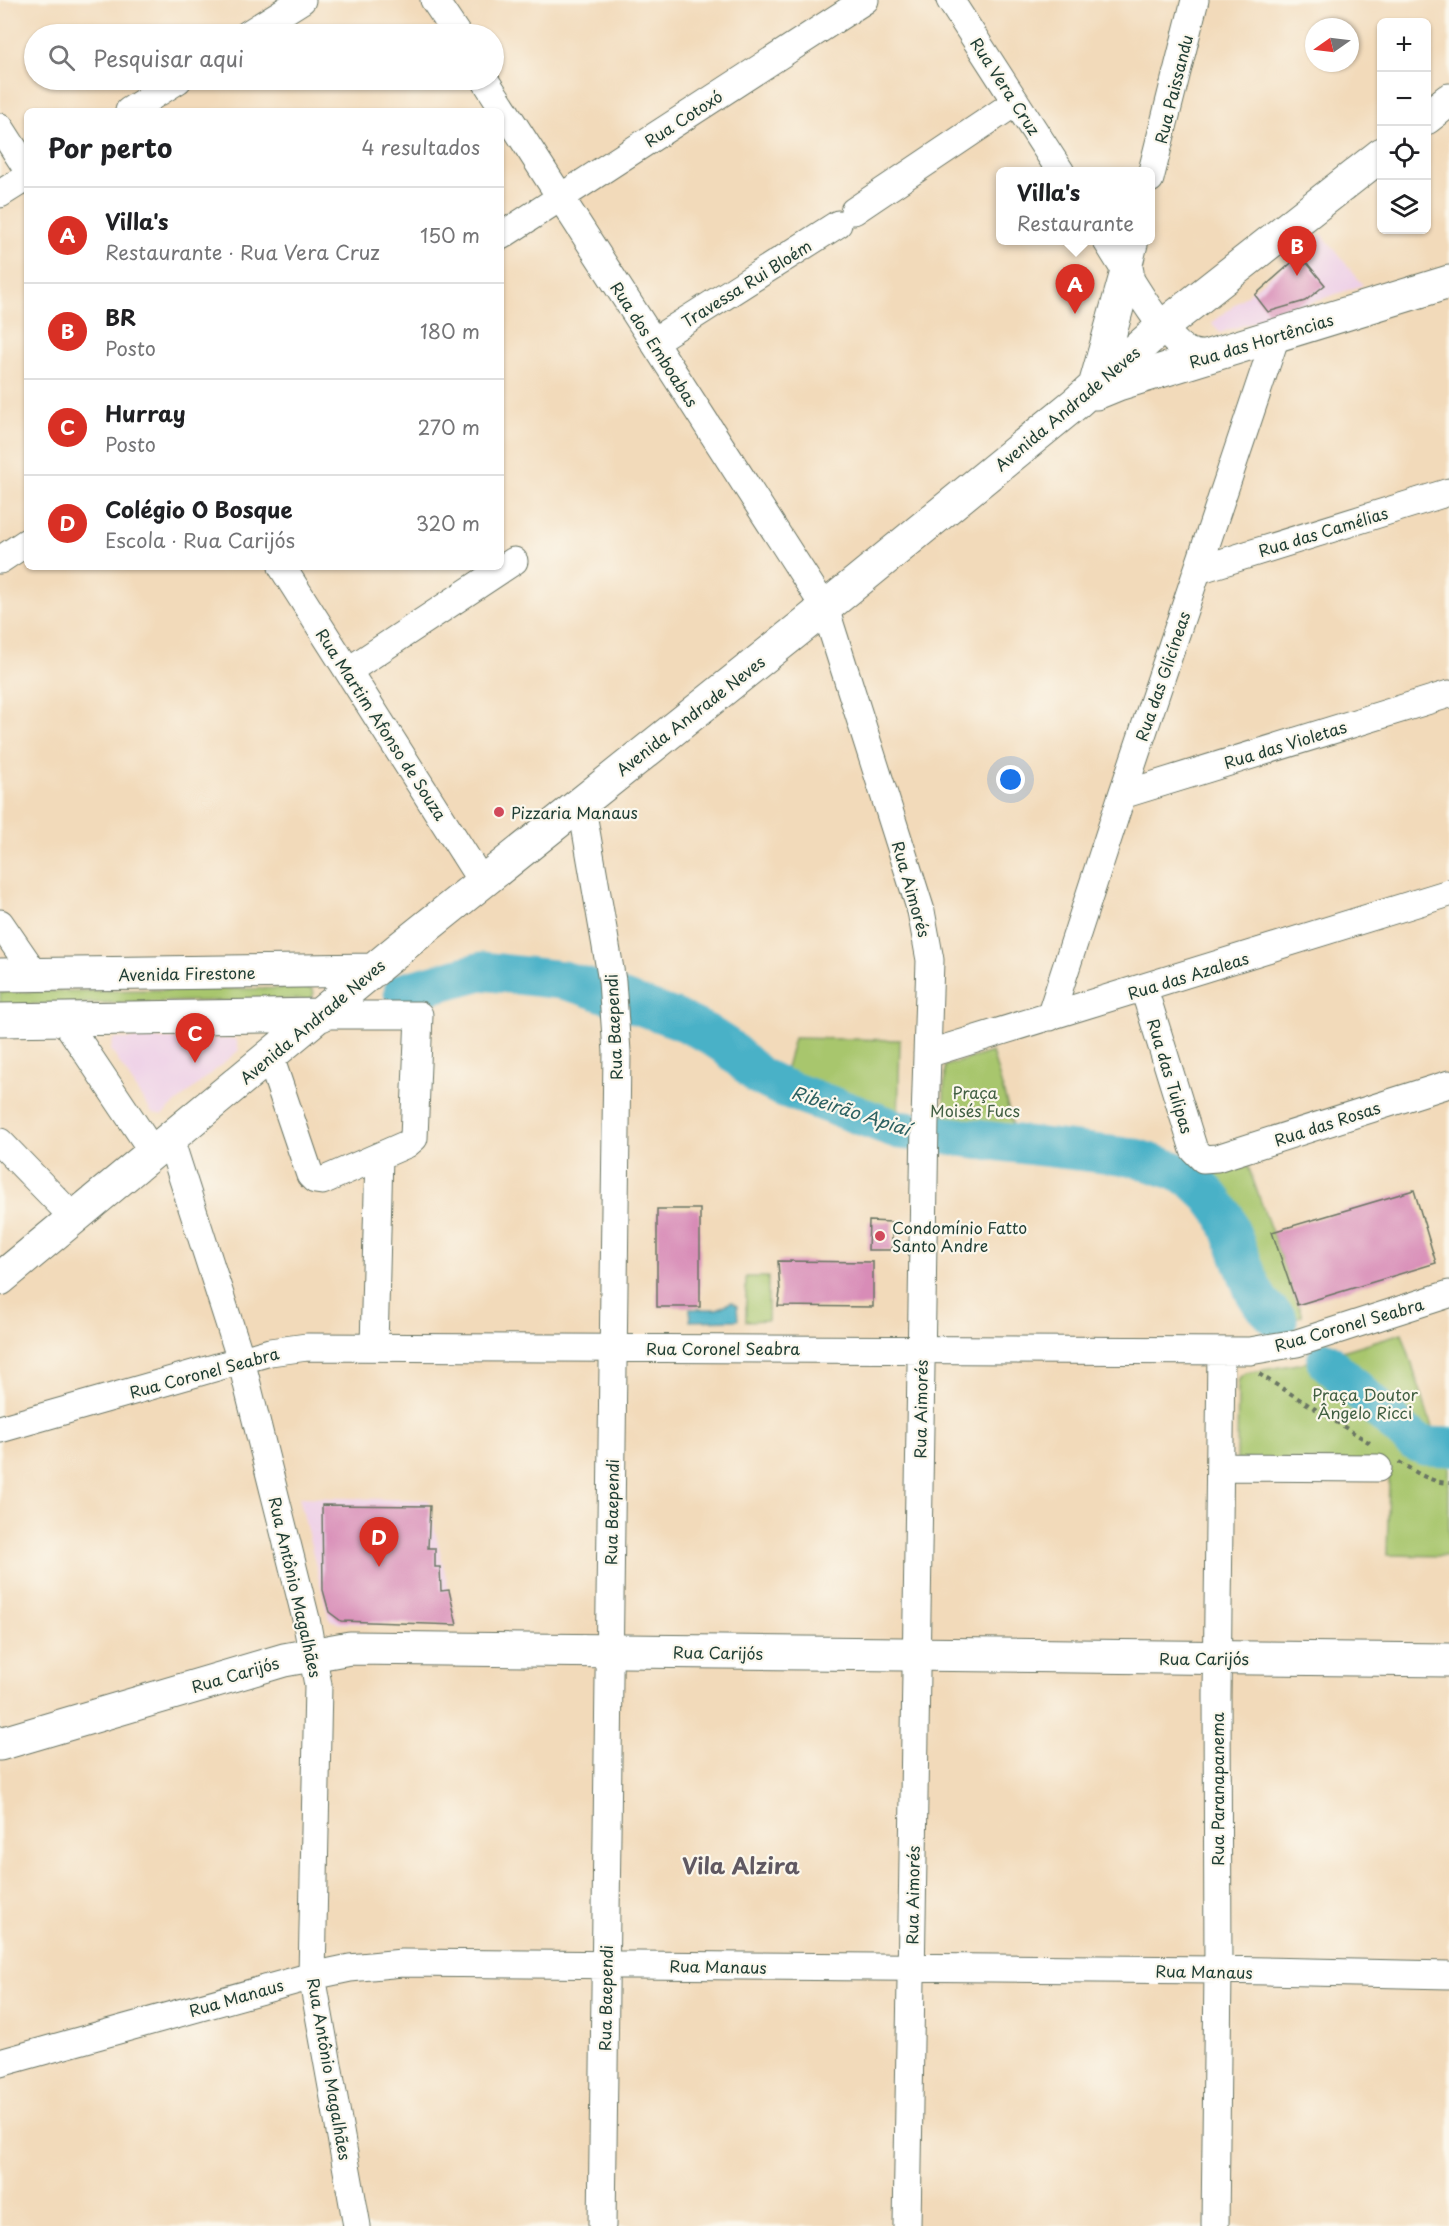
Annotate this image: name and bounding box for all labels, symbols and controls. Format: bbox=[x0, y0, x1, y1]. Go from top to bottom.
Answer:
north arrow bbox=[1305, 18, 1359, 72]
map controls bbox=[1377, 18, 1431, 234]
button: + bbox=[1377, 18, 1431, 72]
search box bbox=[24, 24, 504, 90]
street label: Rua Vera Cruz bbox=[965, 32, 1047, 140]
street label: Rua Paissandu bbox=[1148, 32, 1198, 146]
icon: search bbox=[45, 41, 78, 74]
text: Pesquisar aqui bbox=[93, 41, 244, 74]
button: − bbox=[1377, 72, 1431, 126]
street label: Rua Cotoxó bbox=[639, 84, 727, 152]
button: locate bbox=[1377, 126, 1431, 180]
text: Por perto bbox=[48, 128, 172, 167]
text: 4 resultados bbox=[362, 132, 480, 162]
popup bbox=[996, 167, 1155, 245]
text: Villa's bbox=[1017, 175, 1080, 208]
button: layers bbox=[1377, 180, 1431, 234]
text: Villa's bbox=[105, 204, 169, 237]
text: Restaurante bbox=[1017, 208, 1134, 238]
text: A bbox=[60, 220, 75, 250]
text: 150 m bbox=[420, 220, 480, 250]
pin: B bbox=[1278, 226, 1316, 276]
street label: Travessa Rui Bloém bbox=[676, 233, 816, 333]
text: Restaurante · Rua Vera Cruz bbox=[105, 237, 380, 267]
pin: A bbox=[1056, 264, 1094, 314]
street label: Rua dos Emboabas bbox=[605, 277, 705, 411]
text: BR bbox=[105, 300, 136, 333]
street label: Rua das Hortências bbox=[1186, 307, 1336, 373]
text: B bbox=[61, 316, 74, 346]
text: 180 m bbox=[420, 316, 480, 346]
text: Posto bbox=[105, 333, 156, 363]
street label: Avenida Andrade Neves bbox=[989, 340, 1145, 476]
text: Hurray bbox=[105, 396, 186, 429]
text: C bbox=[60, 412, 75, 442]
text: 270 m bbox=[417, 412, 480, 442]
text: Posto bbox=[105, 429, 156, 459]
text: Colégio O Bosque bbox=[105, 492, 293, 525]
street label: Rua das Camélias bbox=[1255, 500, 1391, 562]
text: D bbox=[60, 508, 75, 538]
text: 320 m bbox=[416, 508, 480, 538]
text: Escola · Rua Carijós bbox=[105, 525, 295, 555]
street label: Rua das Glicíneas bbox=[1129, 608, 1195, 744]
street label: Rua Martim Afonso de Souza bbox=[311, 624, 453, 825]
street label: Avenida Andrade Neves bbox=[610, 649, 770, 781]
street label: Rua das Violetas bbox=[1221, 714, 1349, 774]
your location bbox=[996, 765, 1025, 794]
place label: Pizzaria Manaus bbox=[511, 800, 638, 824]
marker: Pizzaria Manaus bbox=[492, 805, 506, 819]
street label: Rua Aimorés bbox=[887, 838, 937, 940]
street label: Rua das Azaleas bbox=[1124, 945, 1252, 1005]
street label: Avenida Andrade Neves bbox=[234, 953, 390, 1089]
street label: Avenida Firestone bbox=[118, 960, 256, 986]
street label: Rua Baependi bbox=[598, 973, 628, 1081]
pin: C bbox=[176, 1014, 214, 1063]
street label: Rua das Tulipas bbox=[1142, 1015, 1200, 1137]
water label: Ribeirão Apiaí bbox=[788, 1078, 918, 1143]
park label: Praça Moisés Fucs bbox=[930, 1080, 1020, 1122]
street label: Rua das Rosas bbox=[1271, 1095, 1383, 1151]
place label: Condomínio Fatto Santo Andre bbox=[892, 1215, 1027, 1257]
marker: Condomínio Fatto Santo Andre bbox=[873, 1229, 887, 1243]
street label: Rua Coronel Seabra bbox=[1272, 1291, 1427, 1357]
street label: Rua Coronel Seabra bbox=[646, 1336, 800, 1360]
street label: Rua Coronel Seabra bbox=[126, 1340, 282, 1404]
street label: Rua Aimorés bbox=[907, 1359, 933, 1459]
park label: Praça Doutor Ângelo Ricci bbox=[1312, 1382, 1419, 1424]
street label: Rua Baependi bbox=[598, 1459, 624, 1565]
street label: Rua Antônio Magalhães bbox=[264, 1494, 328, 1680]
pin: D bbox=[360, 1518, 398, 1567]
street label: Rua Carijós bbox=[673, 1639, 763, 1665]
street label: Rua Carijós bbox=[1159, 1646, 1249, 1670]
street label: Rua Carijós bbox=[188, 1650, 282, 1698]
street label: Rua Paranapanema bbox=[1205, 1712, 1229, 1866]
street label: Rua Aimorés bbox=[899, 1845, 925, 1945]
district label: Vila Alzira bbox=[682, 1848, 801, 1881]
street label: Rua Baependi bbox=[592, 1945, 618, 2051]
street label: Rua Manaus bbox=[669, 1953, 767, 1979]
street label: Rua Manaus bbox=[1155, 1958, 1253, 1984]
street label: Rua Manaus bbox=[186, 1972, 286, 2022]
street label: Rua Antônio Magalhães bbox=[302, 1976, 358, 2162]

